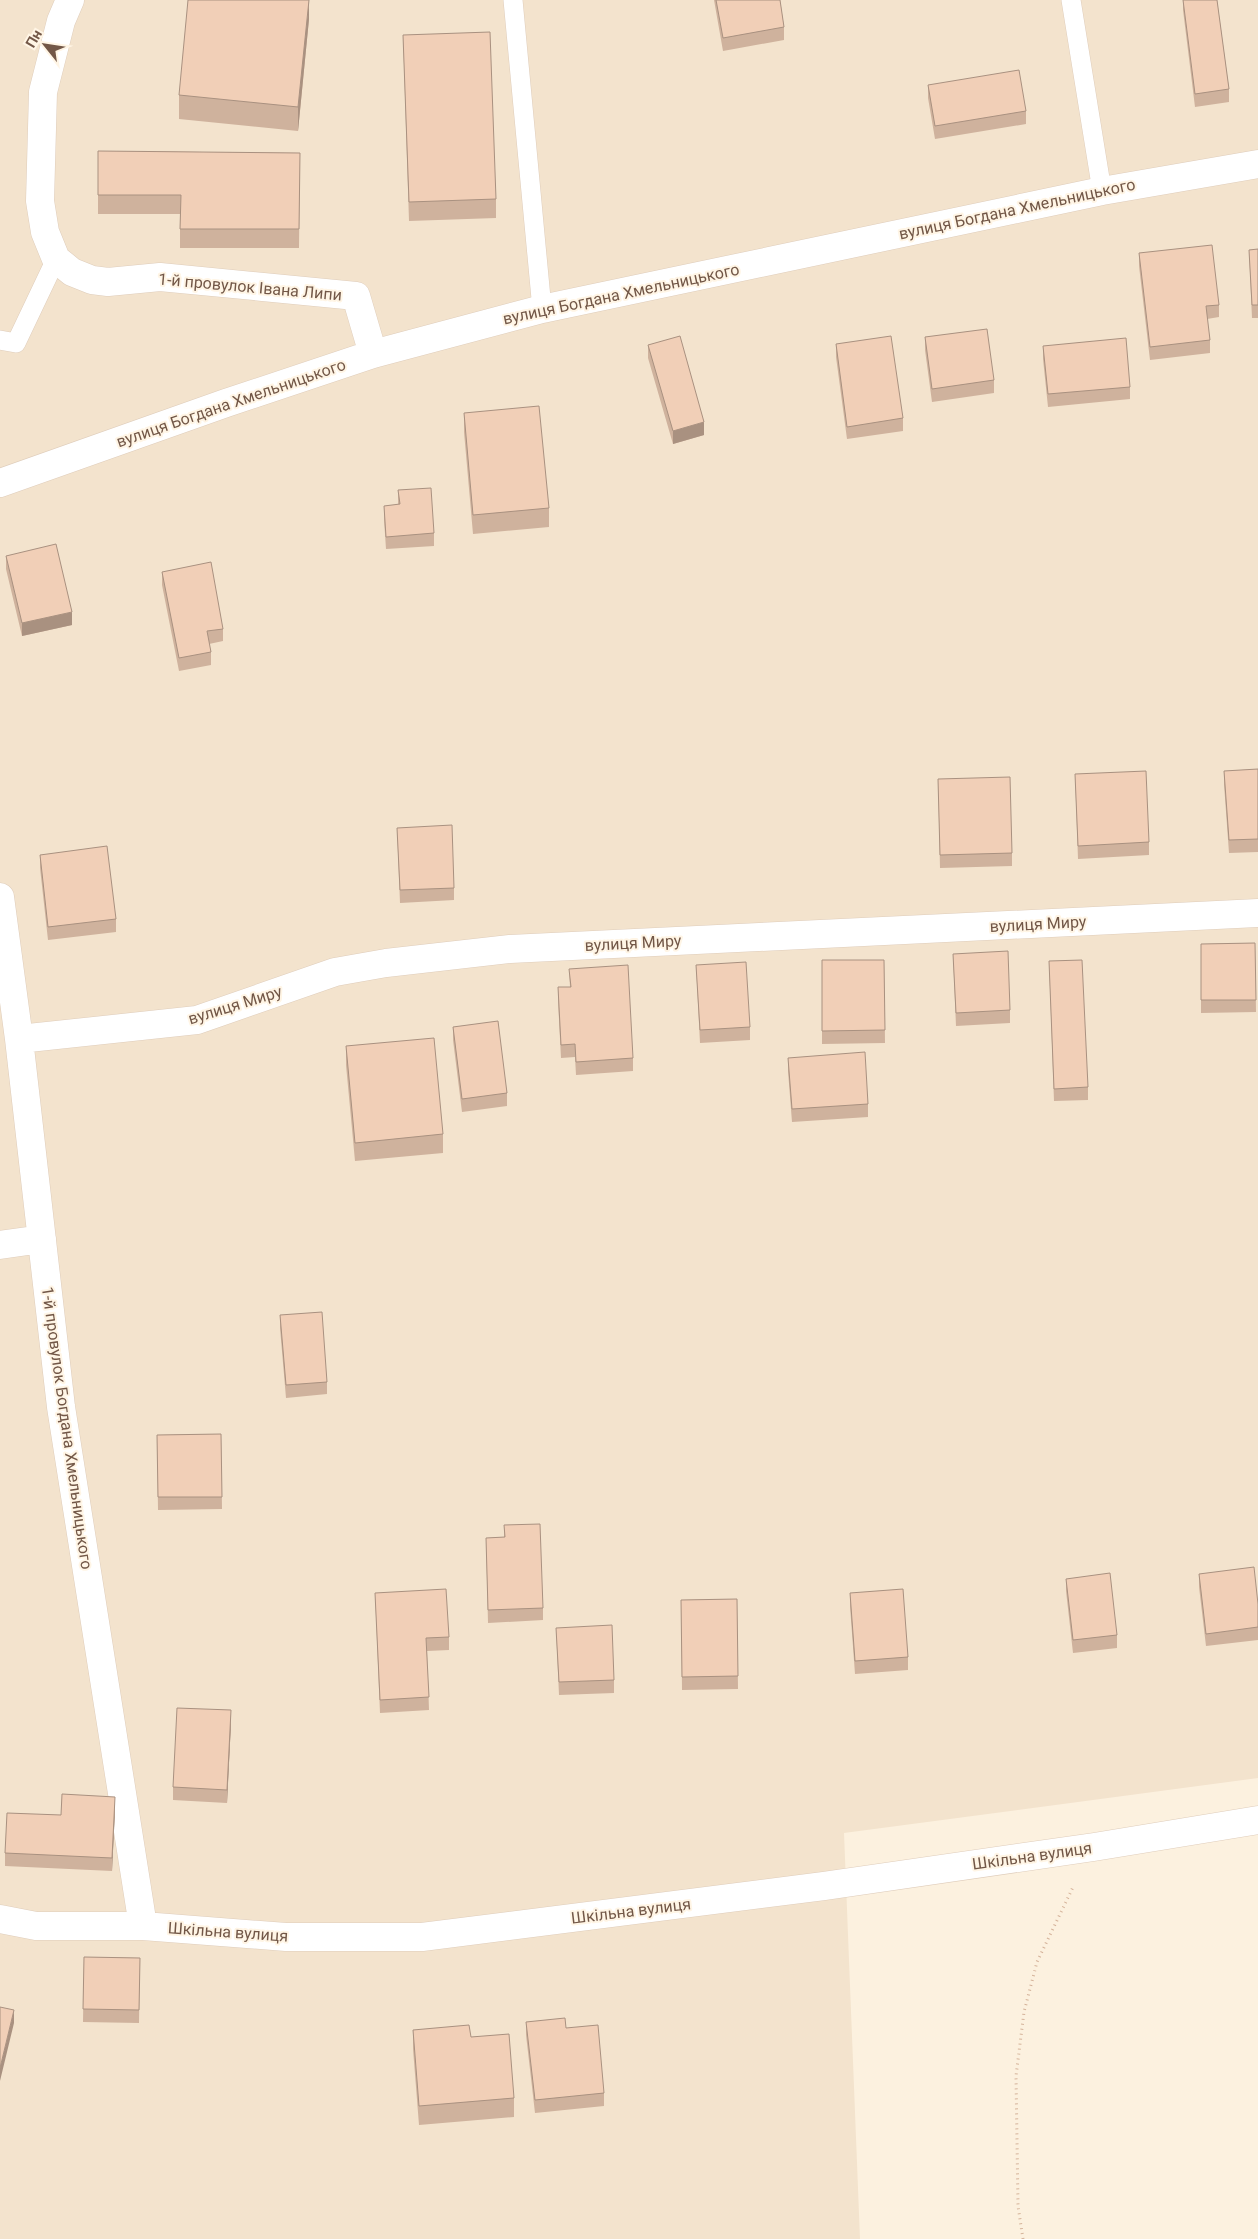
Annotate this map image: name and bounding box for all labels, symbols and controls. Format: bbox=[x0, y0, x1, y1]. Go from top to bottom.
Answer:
north arrow bbox=[20, 20, 70, 70]
text: Пн bbox=[22, 27, 45, 50]
street label: вулиця Богдана Хмельницького bbox=[897, 175, 1137, 243]
street label: вулиця Богдана Хмельницького bbox=[501, 260, 741, 328]
street label: 1-й провулок Івана Липи bbox=[157, 270, 343, 304]
street label: вулиця Богдана Хмельницького bbox=[114, 355, 348, 451]
street label: вулиця Миру bbox=[989, 912, 1087, 936]
street label: вулиця Миру bbox=[584, 931, 682, 955]
street label: вулиця Миру bbox=[186, 982, 284, 1028]
street label: 1-й провулок Богдана Хмельницького bbox=[38, 1285, 96, 1571]
street label: Шкільна вулиця bbox=[971, 1838, 1093, 1874]
street label: Шкільна вулиця bbox=[570, 1894, 692, 1928]
street label: Шкільна вулиця bbox=[167, 1918, 289, 1946]

